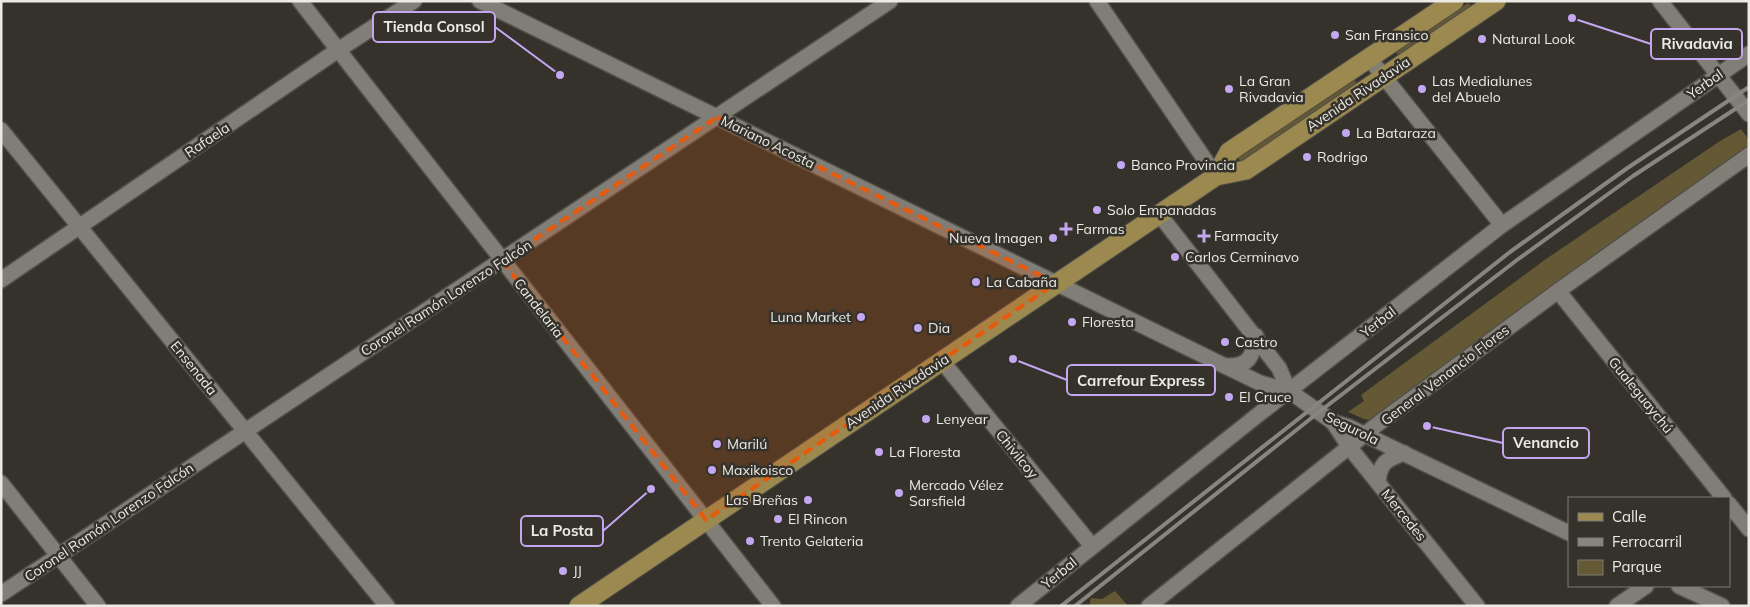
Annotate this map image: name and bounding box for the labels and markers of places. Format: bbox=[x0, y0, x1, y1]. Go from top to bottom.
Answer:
callout: Tienda Consol bbox=[373, 12, 495, 42]
place label: San Fransico bbox=[1345, 26, 1428, 44]
marker: San Fransico bbox=[1329, 29, 1341, 41]
callout: Rivadavia bbox=[1651, 29, 1742, 59]
place label: Natural Look bbox=[1492, 30, 1576, 48]
marker: Natural Look bbox=[1476, 33, 1488, 45]
place label: La Gran Rivadavia bbox=[1239, 72, 1304, 106]
place label: Las Medialunes del Abuelo bbox=[1432, 72, 1533, 106]
marker: La Gran Rivadavia bbox=[1223, 83, 1235, 95]
marker: Las Medialunes del Abuelo bbox=[1416, 83, 1428, 95]
place label: La Bataraza bbox=[1356, 124, 1436, 142]
marker: La Bataraza bbox=[1340, 127, 1352, 139]
place label: Rodrigo bbox=[1317, 148, 1368, 166]
marker: Rodrigo bbox=[1301, 151, 1313, 163]
place label: Banco Provincia bbox=[1131, 156, 1235, 174]
marker: Banco Provincia bbox=[1115, 159, 1127, 171]
place label: Solo Empanadas bbox=[1107, 201, 1216, 219]
marker: Solo Empanadas bbox=[1091, 204, 1103, 216]
place label: Farmas bbox=[1076, 220, 1125, 238]
marker: Farmas bbox=[1060, 223, 1072, 235]
place label: Farmacity bbox=[1214, 227, 1279, 245]
place label: Nueva Imagen bbox=[949, 229, 1043, 247]
marker: Farmacity bbox=[1198, 230, 1210, 242]
marker: Nueva Imagen bbox=[1047, 232, 1059, 244]
place label: Carlos Cerminavo bbox=[1185, 248, 1299, 266]
marker: Carlos Cerminavo bbox=[1169, 251, 1181, 263]
place label: La Cabaña bbox=[986, 273, 1057, 291]
marker: La Cabaña bbox=[970, 276, 982, 288]
place label: Luna Market bbox=[770, 308, 851, 326]
marker: Luna Market bbox=[855, 311, 867, 323]
place label: Floresta bbox=[1082, 313, 1134, 331]
marker: Floresta bbox=[1066, 316, 1078, 328]
place label: Dia bbox=[928, 319, 950, 337]
marker: Dia bbox=[912, 322, 924, 334]
place label: Castro bbox=[1235, 333, 1278, 351]
marker: Castro bbox=[1219, 336, 1231, 348]
callout: Carrefour Express bbox=[1067, 365, 1215, 395]
place label: El Cruce bbox=[1239, 388, 1291, 406]
marker: El Cruce bbox=[1223, 391, 1235, 403]
place label: Lenyear bbox=[936, 410, 989, 428]
marker: Lenyear bbox=[920, 413, 932, 425]
callout: Venancio bbox=[1503, 428, 1589, 458]
place label: Marilú bbox=[727, 435, 767, 453]
marker: Marilú bbox=[711, 438, 723, 450]
place label: La Floresta bbox=[889, 443, 961, 461]
marker: La Floresta bbox=[873, 446, 885, 458]
place label: Maxikoisco bbox=[722, 461, 793, 479]
marker: Maxikoisco bbox=[706, 464, 718, 476]
place label: Mercado Vélez Sarsfield bbox=[909, 476, 1004, 510]
marker: Mercado Vélez Sarsfield bbox=[893, 487, 905, 499]
place label: Las Breñas bbox=[726, 491, 798, 509]
marker: Las Breñas bbox=[802, 494, 814, 506]
place label: El Rincon bbox=[788, 510, 847, 528]
marker: El Rincon bbox=[772, 513, 784, 525]
callout: La Posta bbox=[521, 516, 603, 546]
place label: Trento Gelateria bbox=[760, 532, 864, 550]
marker: Trento Gelateria bbox=[744, 535, 756, 547]
place label: JJ bbox=[573, 562, 582, 580]
marker: JJ bbox=[557, 565, 569, 577]

